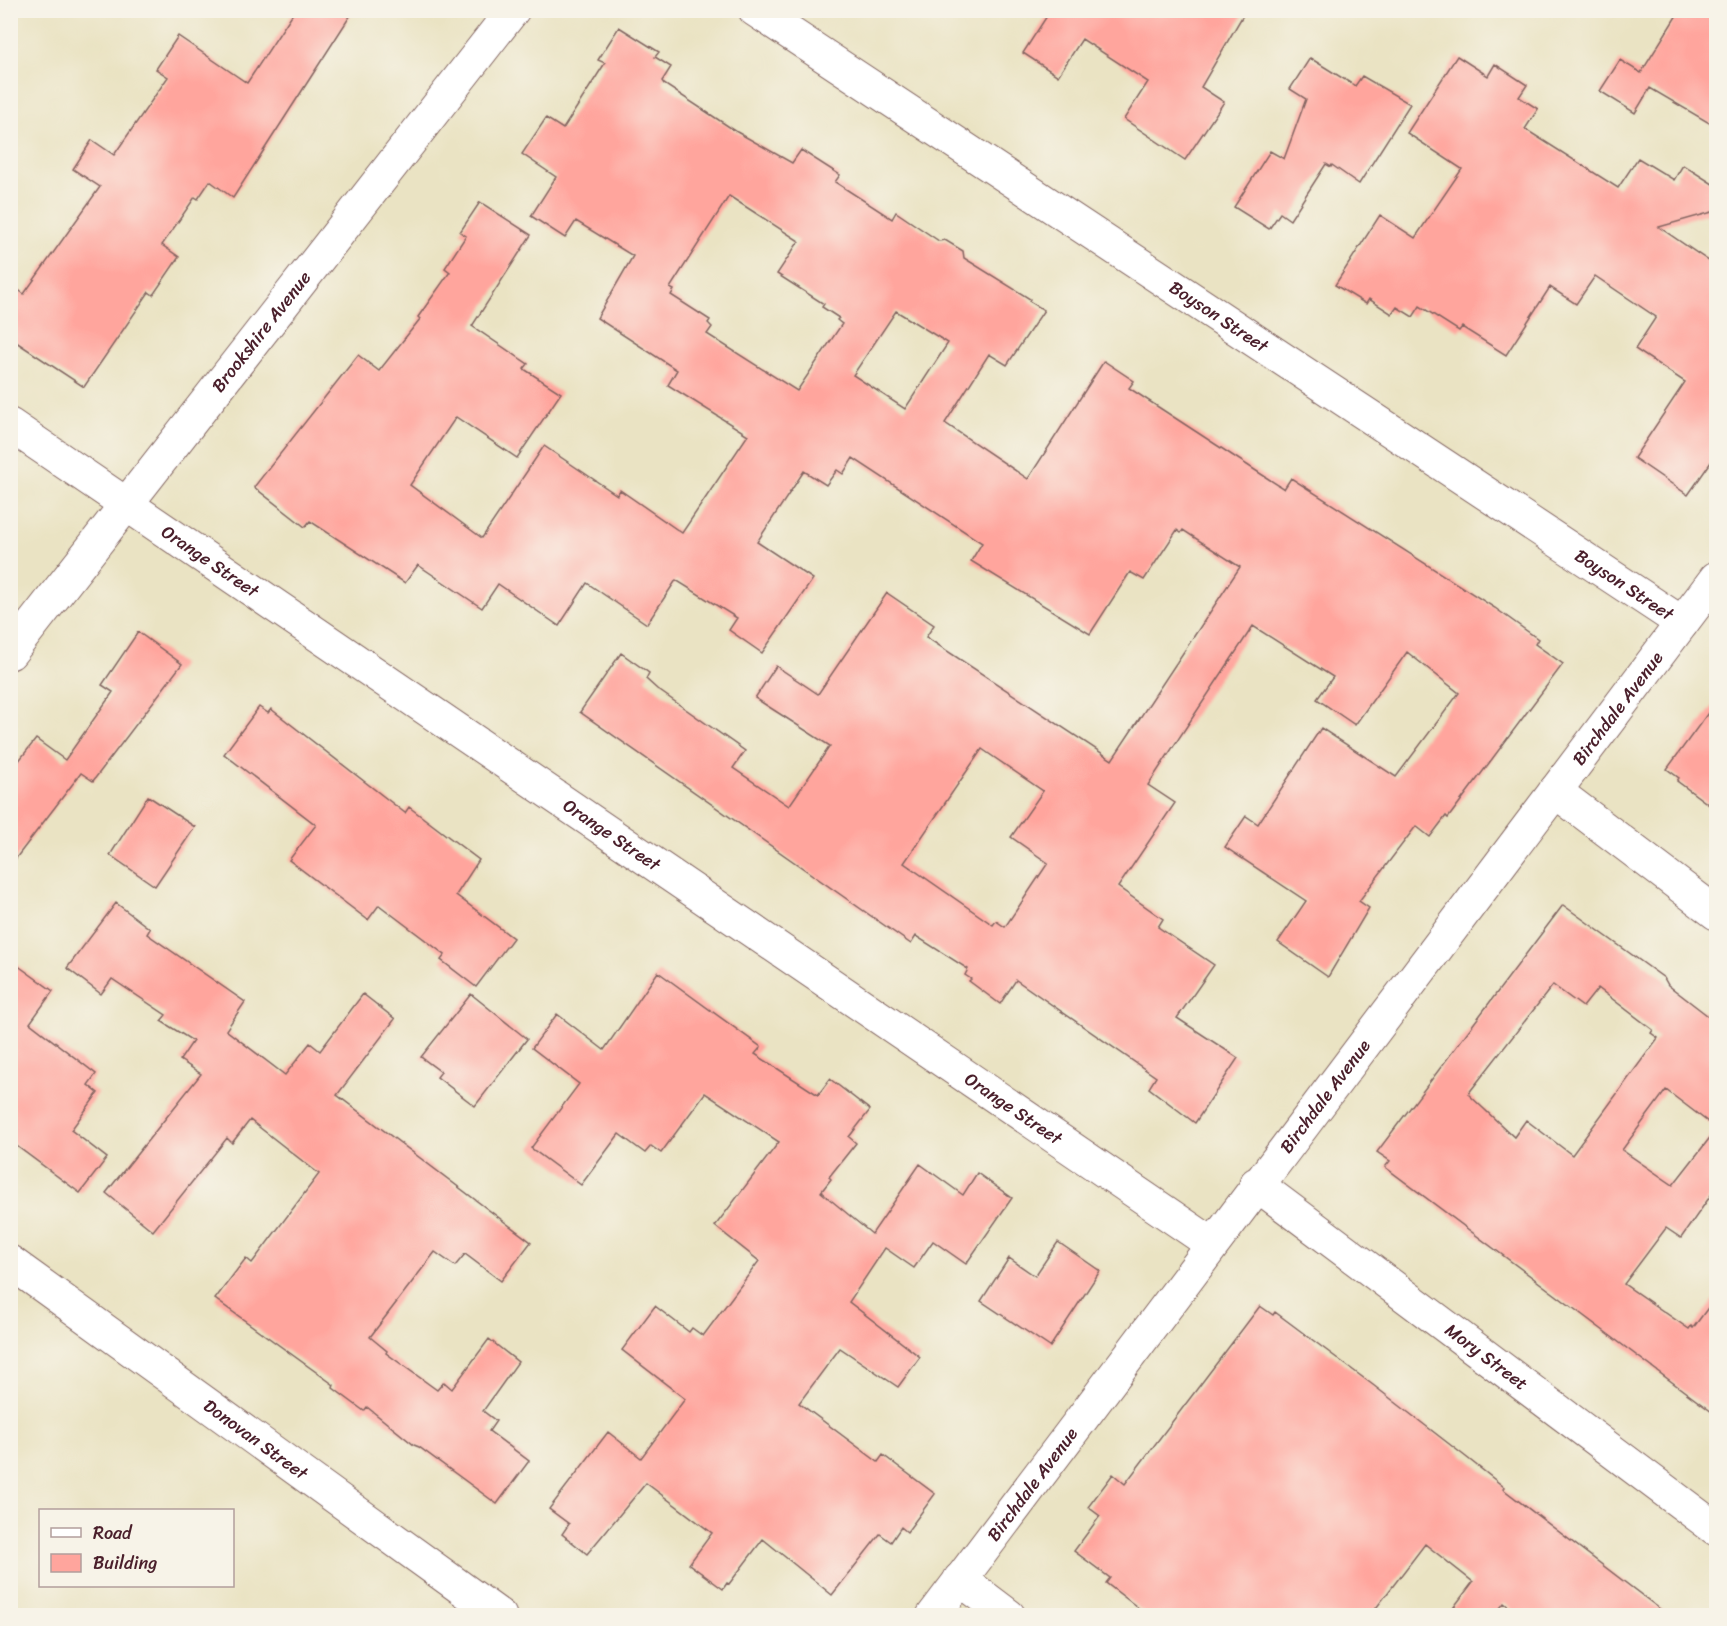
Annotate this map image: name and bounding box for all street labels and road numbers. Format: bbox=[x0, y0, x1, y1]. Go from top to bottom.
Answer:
street label: Brookshire Avenue bbox=[203, 264, 320, 400]
street label: Boyson Street bbox=[1163, 272, 1276, 362]
street label: Orange Street bbox=[154, 516, 266, 607]
street label: Boyson Street bbox=[1568, 540, 1681, 630]
street label: Birchdale Avenue bbox=[1564, 644, 1672, 772]
street label: Orange Street bbox=[556, 790, 668, 880]
street label: Birchdale Avenue bbox=[1271, 1032, 1379, 1160]
street label: Orange Street bbox=[958, 1064, 1069, 1154]
street label: Mory Street bbox=[1438, 1315, 1535, 1399]
street label: Donovan Street bbox=[196, 1390, 315, 1489]
street label: Birchdale Avenue bbox=[978, 1420, 1086, 1548]

